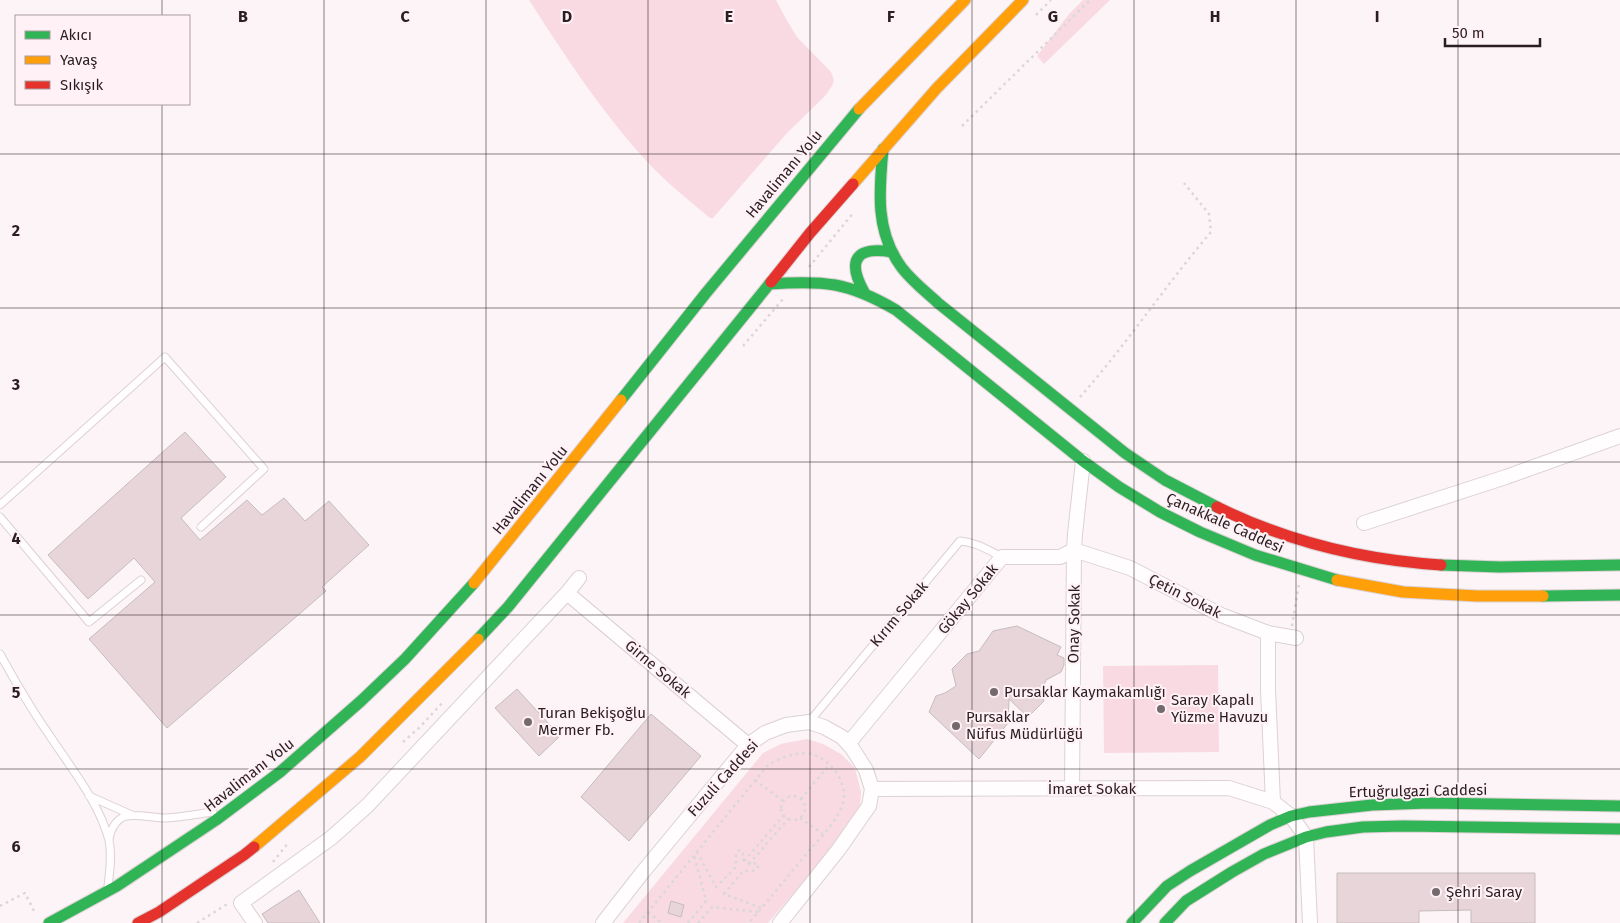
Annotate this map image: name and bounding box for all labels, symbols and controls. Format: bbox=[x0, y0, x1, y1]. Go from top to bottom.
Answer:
text: B bbox=[238, 7, 248, 26]
text: C bbox=[400, 7, 410, 26]
text: D bbox=[562, 7, 572, 26]
text: E bbox=[725, 7, 733, 26]
text: F bbox=[887, 7, 895, 26]
text: G bbox=[1048, 7, 1058, 26]
text: H bbox=[1210, 7, 1220, 26]
text: I bbox=[1375, 7, 1379, 26]
legend bbox=[15, 15, 190, 105]
scale bar bbox=[1445, 15, 1540, 47]
text: 50 m bbox=[1452, 24, 1485, 42]
text: Akıcı bbox=[60, 26, 92, 44]
text: Yavaş bbox=[60, 51, 97, 69]
text: Sıkışık bbox=[60, 76, 104, 94]
street label: Havalimanı Yolu bbox=[742, 126, 826, 222]
text: 2 bbox=[12, 221, 20, 240]
text: 3 bbox=[11, 375, 20, 394]
street label: Havalimanı Yolu bbox=[489, 442, 571, 538]
street label: Çanakkale Caddesi bbox=[1163, 489, 1287, 557]
text: 4 bbox=[11, 529, 21, 548]
street label: Gökay Sokak bbox=[934, 560, 1002, 638]
street label: Çetin Sokak bbox=[1146, 570, 1225, 622]
street label: Kırım Sokak bbox=[866, 577, 932, 650]
street label: Onay Sokak bbox=[1064, 584, 1084, 664]
street label: Girne Sokak bbox=[621, 636, 695, 702]
text: 5 bbox=[12, 683, 21, 702]
place label: Pursaklar Kaymakamlığı bbox=[1004, 683, 1166, 701]
marker: Pursaklar Kaymakamlığı bbox=[988, 686, 1000, 698]
place label: Saray Kapalı Yüzme Havuzu bbox=[1171, 691, 1268, 726]
marker: Saray Kapalı Yüzme Havuzu bbox=[1155, 703, 1167, 715]
place label: Turan Bekişoğlu Mermer Fb. bbox=[538, 704, 646, 739]
place label: Pursaklar Nüfus Müdürlüğü bbox=[966, 708, 1083, 743]
marker: Turan Bekişoğlu Mermer Fb. bbox=[522, 716, 534, 728]
marker: Pursaklar Nüfus Müdürlüğü bbox=[950, 720, 962, 732]
street label: Havalimanı Yolu bbox=[200, 734, 298, 816]
street label: Fuzuli Caddesi bbox=[684, 736, 762, 820]
street label: İmaret Sokak bbox=[1048, 780, 1137, 798]
street label: Ertuğrulgazi Caddesi bbox=[1348, 781, 1488, 801]
text: 6 bbox=[11, 837, 21, 856]
place label: Şehri Saray bbox=[1446, 883, 1523, 901]
marker: Şehri Saray bbox=[1430, 886, 1442, 898]

